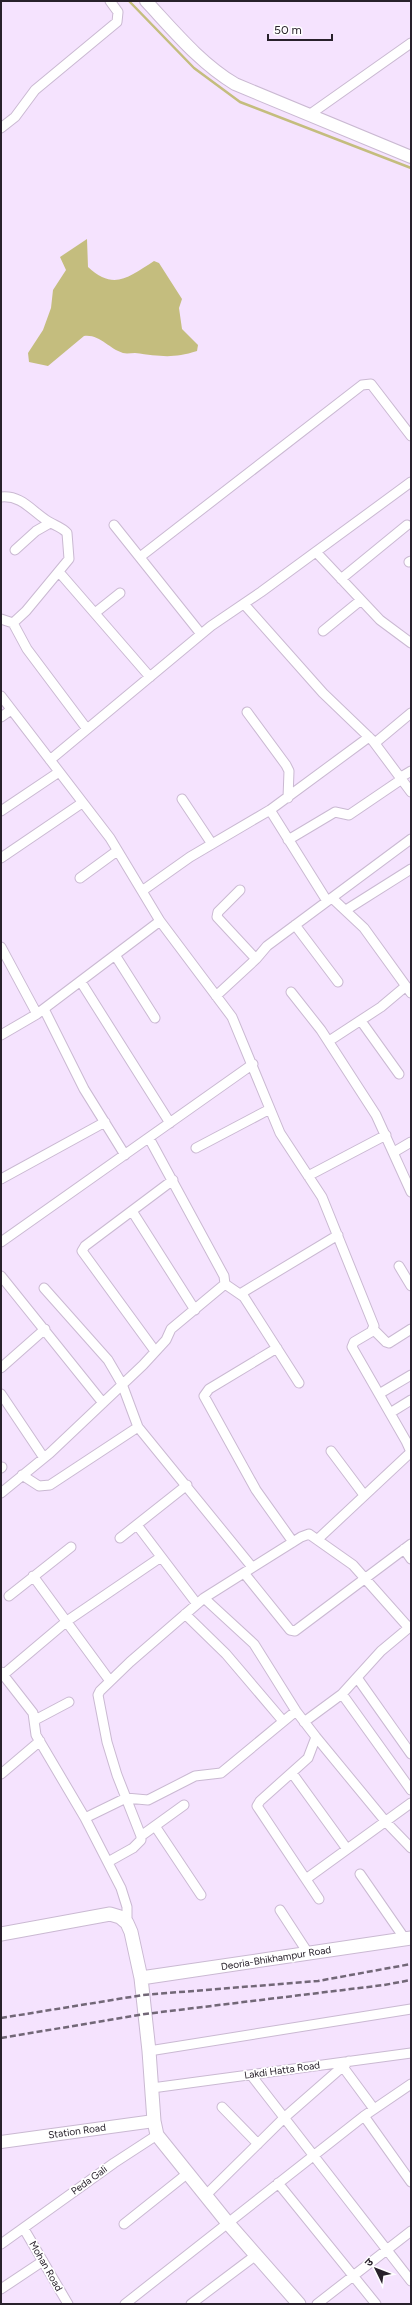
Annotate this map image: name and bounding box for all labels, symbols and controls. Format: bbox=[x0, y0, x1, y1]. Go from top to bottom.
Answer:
scale bar bbox=[268, 16, 332, 42]
text: 50 m bbox=[274, 23, 302, 37]
street label: Deoria-Bhikhampur Road bbox=[220, 1943, 332, 1973]
street label: Lakdi Hatta Road bbox=[243, 2058, 321, 2082]
street label: Station Road bbox=[47, 2121, 107, 2141]
street label: Peda Gali bbox=[68, 2162, 110, 2198]
street label: Mohan Road bbox=[26, 2238, 66, 2294]
north arrow bbox=[356, 2249, 396, 2289]
text: उ bbox=[362, 2255, 376, 2269]

